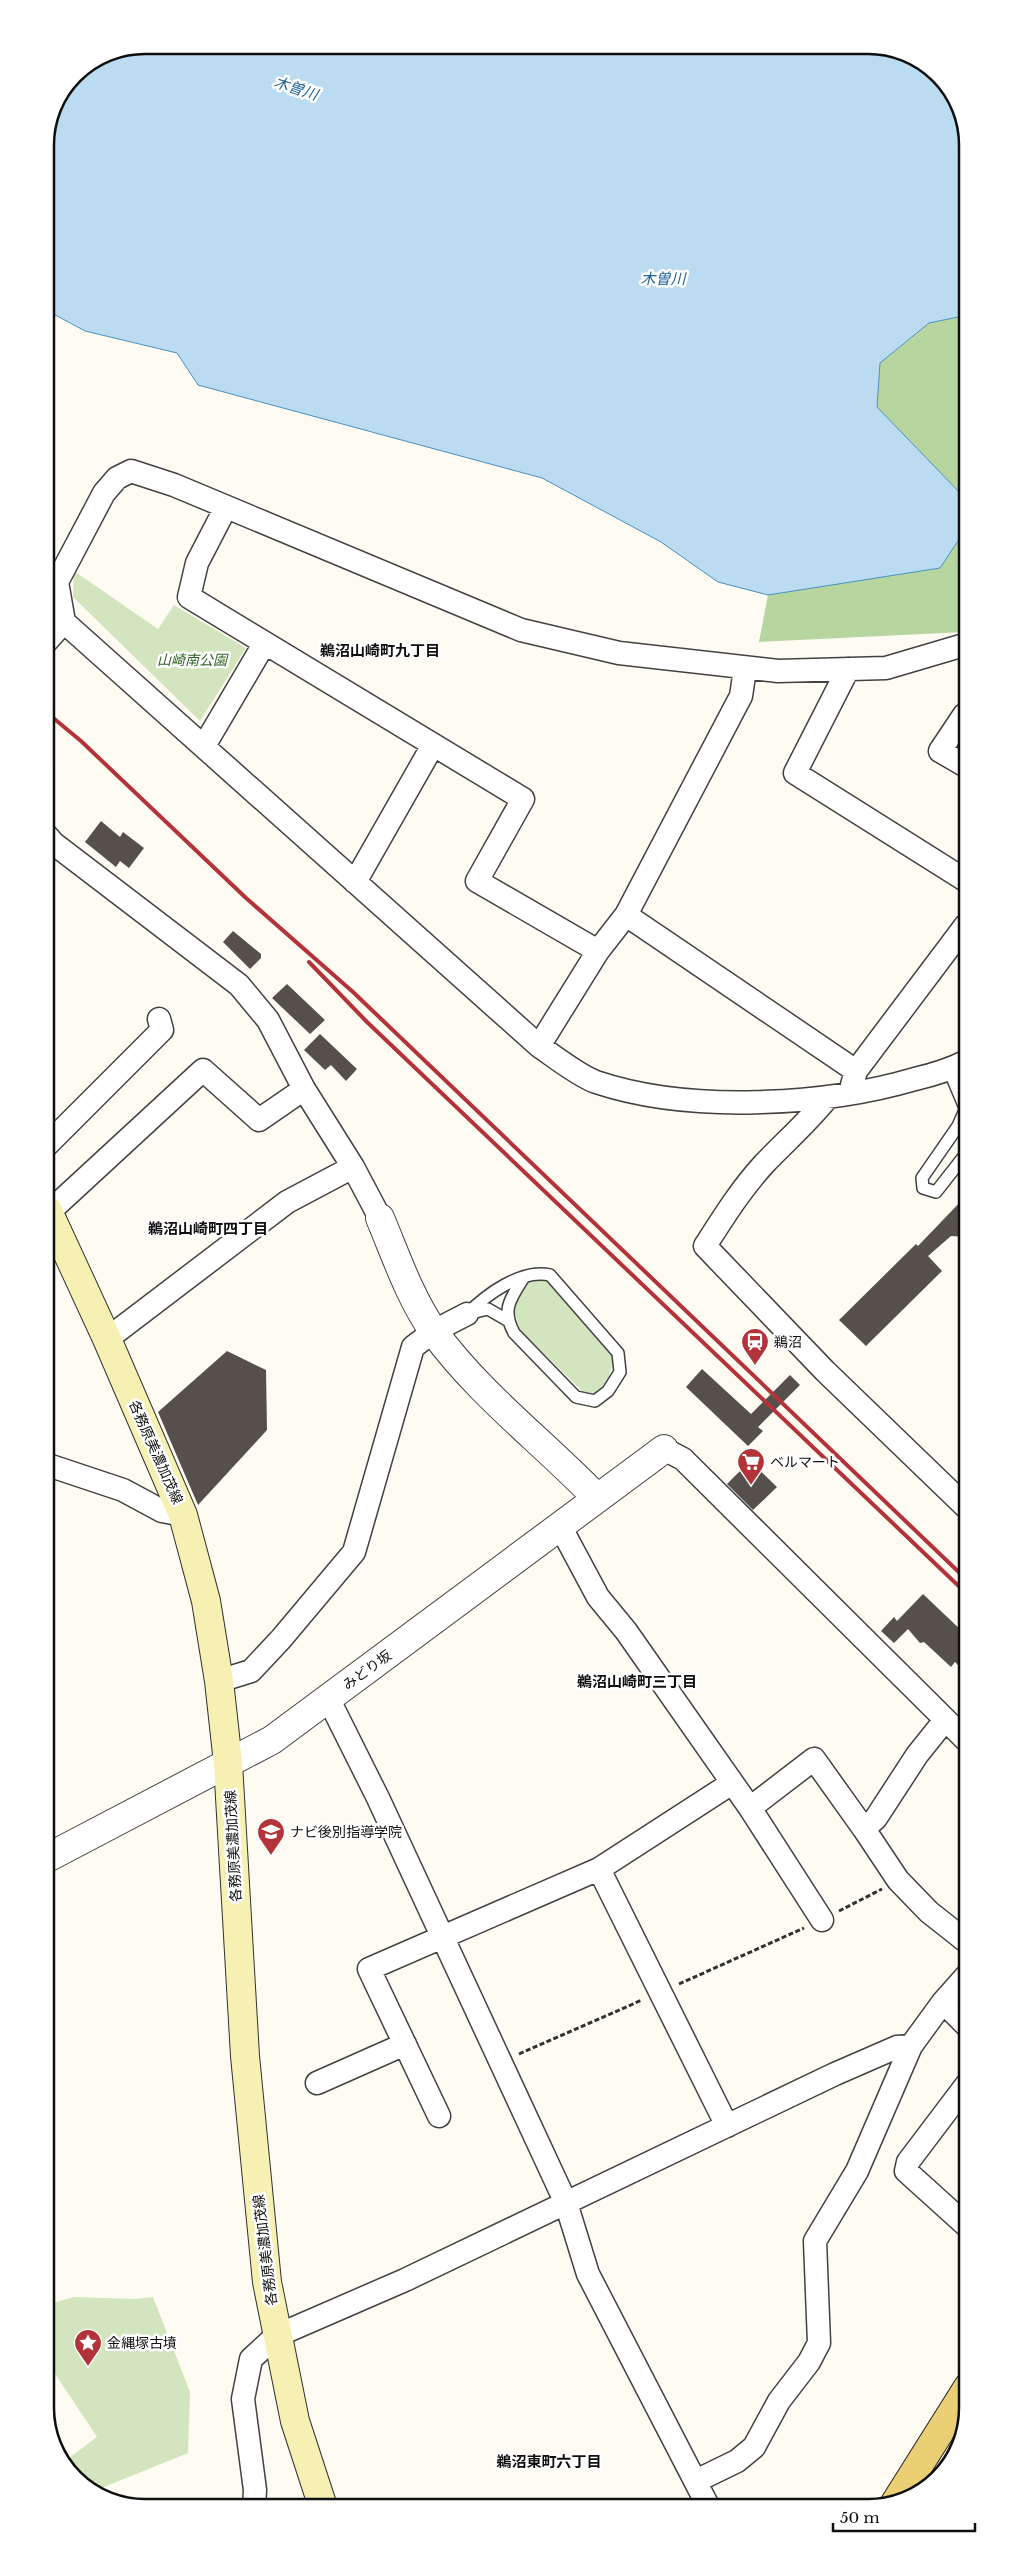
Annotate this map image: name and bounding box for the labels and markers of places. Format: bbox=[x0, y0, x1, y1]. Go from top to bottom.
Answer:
station icon: 鵜沼 bbox=[740, 1327, 770, 1366]
place label: 鵜沼 bbox=[774, 1333, 802, 1351]
supermarket icon: ベルマート bbox=[736, 1447, 766, 1486]
place label: ベルマート bbox=[770, 1453, 840, 1471]
school or university icon: ナビ後別指導学院 bbox=[256, 1817, 286, 1856]
place label: ナビ後別指導学院 bbox=[290, 1823, 402, 1841]
place icon: 金縄塚古墳 bbox=[73, 2328, 103, 2367]
place label: 金縄塚古墳 bbox=[107, 2334, 177, 2352]

